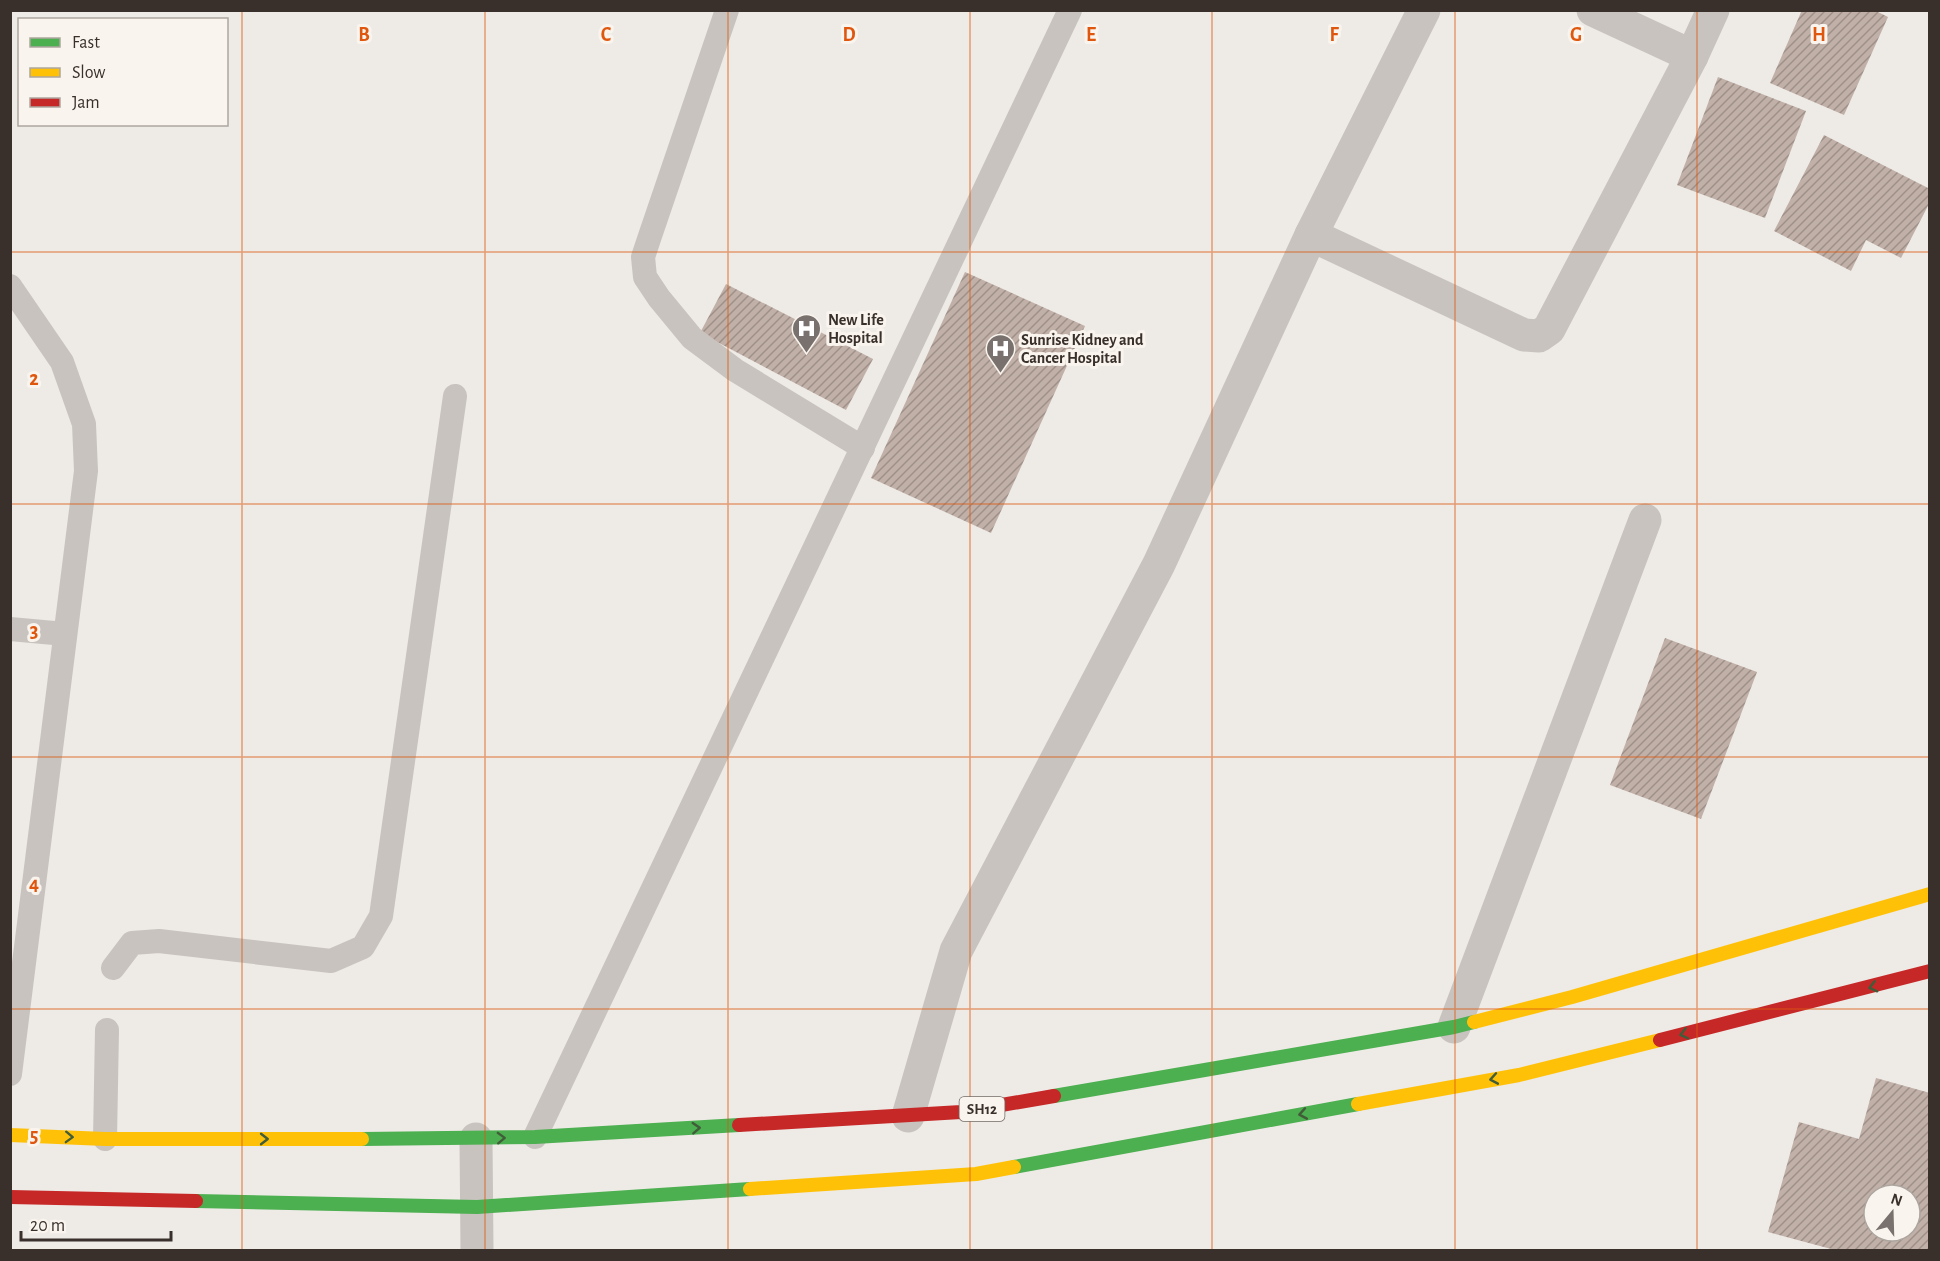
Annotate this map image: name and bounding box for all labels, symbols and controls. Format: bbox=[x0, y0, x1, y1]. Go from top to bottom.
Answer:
legend bbox=[18, 18, 228, 126]
text: B bbox=[358, 25, 370, 45]
text: C bbox=[601, 25, 612, 45]
text: D bbox=[842, 25, 856, 45]
text: E bbox=[1086, 25, 1096, 45]
text: F bbox=[1329, 25, 1339, 45]
text: G bbox=[1570, 25, 1582, 45]
text: H bbox=[1812, 25, 1826, 45]
text: Fast bbox=[72, 34, 100, 52]
text: Slow bbox=[72, 64, 105, 82]
text: Jam bbox=[72, 94, 100, 112]
hospital icon: New Life Hospital bbox=[791, 312, 823, 354]
place label: New Life Hospital bbox=[828, 312, 884, 346]
hospital icon: Sunrise Kidney and Cancer Hospital bbox=[984, 332, 1016, 374]
place label: Sunrise Kidney and Cancer Hospital bbox=[1021, 332, 1144, 366]
text: 2 bbox=[29, 369, 39, 389]
text: 3 bbox=[30, 621, 38, 641]
text: 4 bbox=[29, 874, 39, 894]
one-way arrow bbox=[1868, 979, 1878, 992]
one-way arrow bbox=[1679, 1026, 1689, 1039]
one-way arrow bbox=[1490, 1072, 1500, 1085]
road number: SH12 bbox=[960, 1097, 1004, 1121]
one-way arrow bbox=[1298, 1108, 1307, 1120]
one-way arrow bbox=[691, 1122, 700, 1135]
text: 5 bbox=[30, 1126, 38, 1146]
one-way arrow bbox=[64, 1131, 73, 1144]
one-way arrow bbox=[496, 1132, 505, 1145]
one-way arrow bbox=[259, 1133, 268, 1145]
north arrow bbox=[1862, 1183, 1922, 1243]
text: N bbox=[1889, 1190, 1904, 1209]
scale bar bbox=[21, 1204, 171, 1242]
text: 20 m bbox=[30, 1217, 65, 1235]

